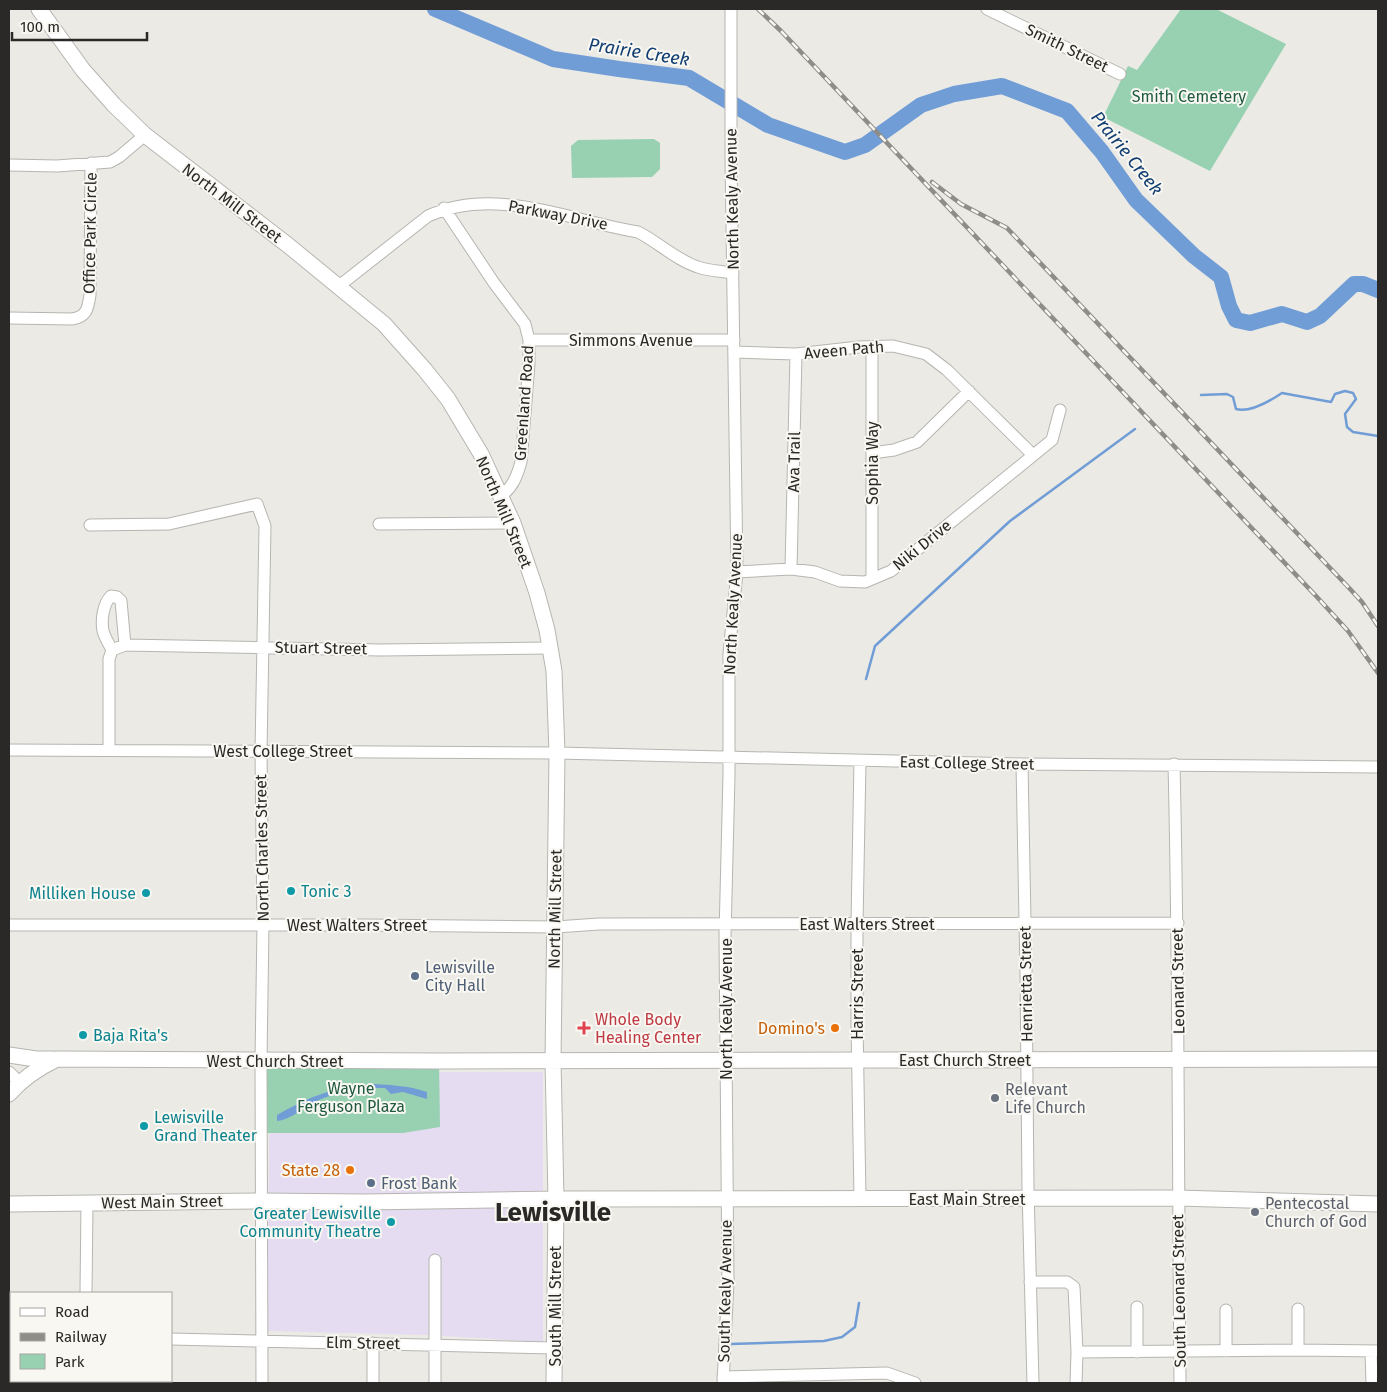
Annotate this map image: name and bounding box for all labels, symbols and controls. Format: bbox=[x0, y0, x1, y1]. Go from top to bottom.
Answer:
scale bar bbox=[12, 10, 148, 42]
text: 100 m bbox=[20, 18, 60, 36]
street label: Smith Street bbox=[1023, 20, 1112, 76]
water label: Prairie Creek bbox=[587, 33, 691, 71]
park label: Smith Cemetery bbox=[1132, 87, 1246, 106]
water label: Prairie Creek bbox=[1086, 107, 1168, 200]
street label: North Kealy Avenue bbox=[721, 128, 743, 270]
street label: North Mill Street bbox=[178, 159, 286, 247]
street label: Office Park Circle bbox=[79, 172, 101, 294]
street label: Parkway Drive bbox=[507, 196, 609, 234]
street label: Simmons Avenue bbox=[569, 331, 693, 350]
street label: Aveen Path bbox=[803, 337, 885, 363]
street label: Greenland Road bbox=[510, 344, 538, 462]
street label: Sophia Way bbox=[863, 421, 882, 505]
street label: Ava Trail bbox=[784, 431, 804, 493]
street label: North Mill Street bbox=[472, 453, 536, 571]
street label: Niki Drive bbox=[889, 516, 955, 574]
street label: North Kealy Avenue bbox=[720, 533, 746, 675]
street label: Stuart Street bbox=[275, 638, 367, 658]
street label: West College Street bbox=[213, 742, 353, 761]
street label: East College Street bbox=[899, 752, 1035, 774]
street label: North Charles Street bbox=[251, 774, 273, 922]
street label: North Mill Street bbox=[544, 849, 566, 969]
place label: Tonic 3 bbox=[301, 882, 352, 901]
place label: Milliken House bbox=[29, 884, 136, 903]
marker: Tonic 3 bbox=[285, 885, 297, 897]
marker: Milliken House bbox=[140, 887, 152, 899]
street label: East Walters Street bbox=[799, 915, 935, 934]
street label: West Walters Street bbox=[287, 916, 427, 935]
street label: Henrietta Street bbox=[1015, 926, 1037, 1042]
street label: Leonard Street bbox=[1168, 927, 1188, 1034]
street label: North Kealy Avenue bbox=[717, 938, 736, 1080]
street label: Harris Street bbox=[848, 948, 867, 1040]
place label: Lewisville City Hall bbox=[425, 958, 495, 995]
marker: Lewisville City Hall bbox=[409, 970, 421, 982]
place label: Whole Body Healing Center bbox=[595, 1010, 702, 1047]
place label: Domino's bbox=[758, 1019, 825, 1038]
marker: Whole Body Healing Center bbox=[577, 1021, 591, 1035]
marker: Domino's bbox=[829, 1022, 841, 1034]
place label: Baja Rita's bbox=[93, 1026, 168, 1045]
marker: Baja Rita's bbox=[77, 1029, 89, 1041]
street label: East Church Street bbox=[899, 1051, 1031, 1070]
street label: West Church Street bbox=[206, 1052, 344, 1071]
park label: Wayne Ferguson Plaza bbox=[297, 1079, 405, 1116]
place label: Relevant Life Church bbox=[1005, 1080, 1086, 1117]
marker: Relevant Life Church bbox=[989, 1092, 1001, 1104]
place label: Lewisville Grand Theater bbox=[154, 1108, 258, 1145]
marker: Lewisville Grand Theater bbox=[138, 1120, 150, 1132]
place label: State 28 bbox=[282, 1161, 340, 1180]
marker: State 28 bbox=[344, 1164, 356, 1176]
place label: Frost Bank bbox=[381, 1174, 458, 1193]
marker: Frost Bank bbox=[365, 1177, 377, 1189]
street label: East Main Street bbox=[908, 1190, 1026, 1209]
street label: West Main Street bbox=[101, 1191, 223, 1213]
place label: Pentecostal Church of God bbox=[1265, 1194, 1367, 1231]
district label: Lewisville bbox=[495, 1197, 611, 1228]
place label: Greater Lewisville Community Theatre bbox=[239, 1204, 381, 1241]
marker: Pentecostal Church of God bbox=[1249, 1206, 1261, 1218]
street label: South Leonard Street bbox=[1168, 1214, 1190, 1368]
marker: Greater Lewisville Community Theatre bbox=[385, 1216, 397, 1228]
street label: South Kealy Avenue bbox=[714, 1219, 736, 1363]
street label: South Mill Street bbox=[546, 1245, 565, 1366]
legend bbox=[10, 1292, 172, 1382]
text: Road bbox=[55, 1303, 90, 1321]
text: Railway bbox=[55, 1328, 107, 1346]
street label: Elm Street bbox=[326, 1333, 401, 1353]
text: Park bbox=[55, 1353, 85, 1371]

